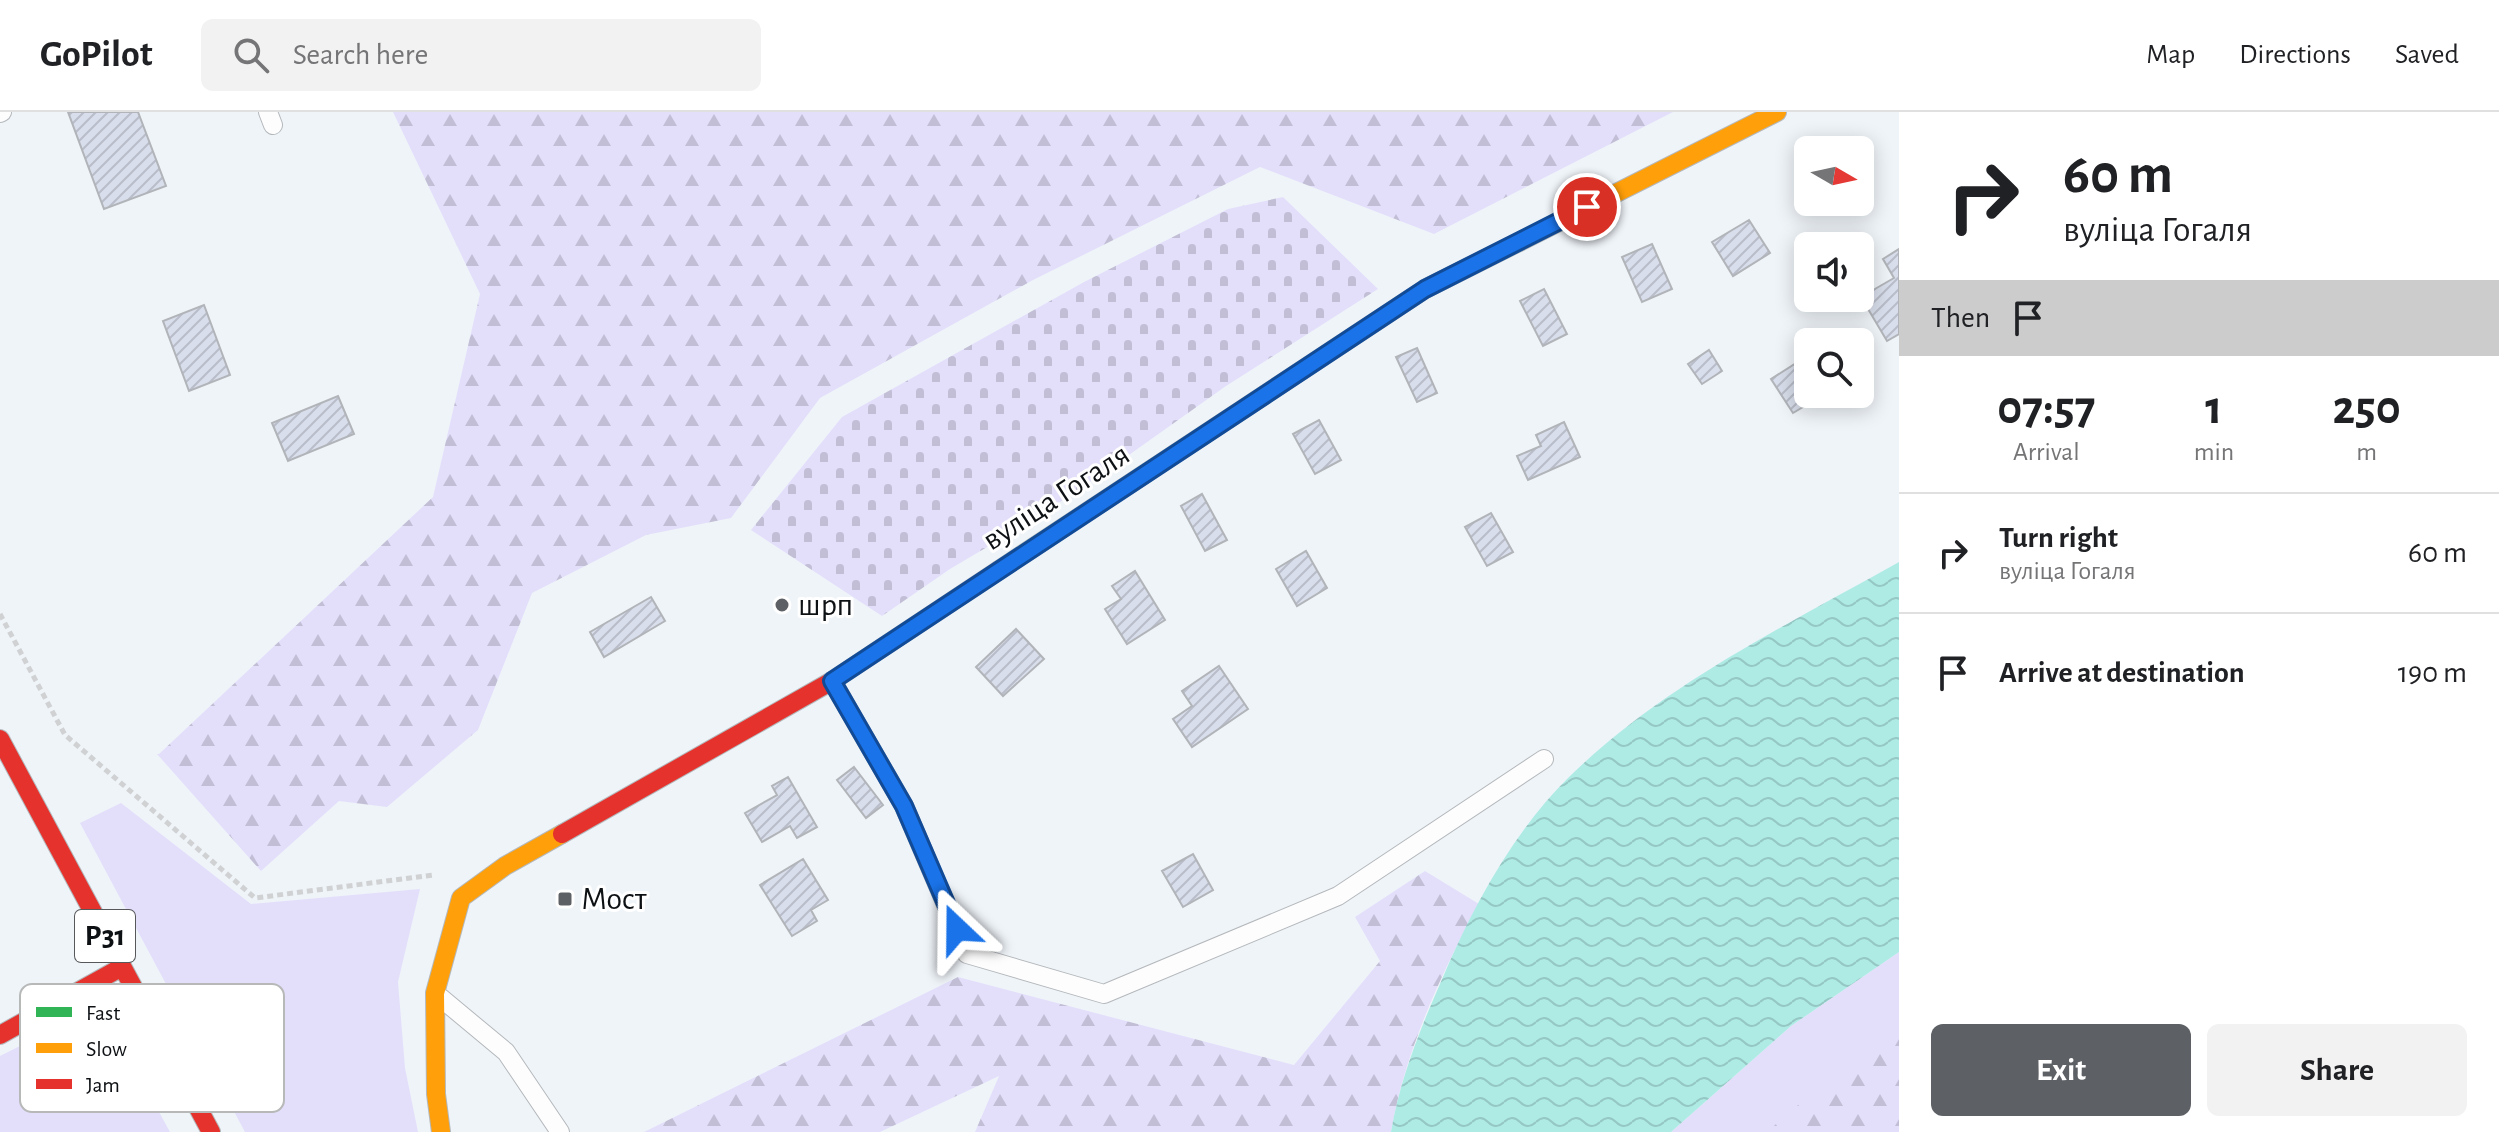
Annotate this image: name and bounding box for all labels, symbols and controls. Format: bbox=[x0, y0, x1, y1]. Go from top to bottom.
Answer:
search box bbox=[201, 19, 761, 91]
icon: search bbox=[229, 33, 273, 77]
text: GoPilot bbox=[40, 36, 153, 74]
text: Search here bbox=[293, 40, 428, 70]
text: Map bbox=[2146, 41, 2195, 69]
text: Directions bbox=[2239, 41, 2351, 69]
text: Saved bbox=[2395, 41, 2459, 69]
north arrow bbox=[1794, 136, 1874, 216]
map controls bbox=[1794, 136, 1874, 408]
icon: right bbox=[1931, 144, 2035, 248]
text: 60 m bbox=[2063, 147, 2173, 203]
pin bbox=[1553, 173, 1621, 241]
icon: arrive bbox=[1565, 185, 1609, 229]
text: вуліца Гогаля bbox=[2063, 212, 2252, 248]
button: sound bbox=[1794, 232, 1874, 312]
icon: arrive bbox=[2006, 296, 2050, 340]
text: Then bbox=[1931, 303, 1990, 333]
button: search bbox=[1794, 328, 1874, 408]
text: 07:57 bbox=[1997, 385, 2095, 433]
text: 1 bbox=[2205, 385, 2223, 433]
text: 250 bbox=[2332, 385, 2401, 433]
street label: вуліца Гогаля bbox=[977, 438, 1135, 556]
text: Arrival bbox=[2013, 439, 2080, 465]
text: min bbox=[2194, 439, 2234, 465]
text: m bbox=[2356, 439, 2377, 465]
text: Turn right bbox=[1999, 523, 2118, 553]
icon: right bbox=[1931, 531, 1975, 575]
text: 60 m bbox=[2408, 538, 2467, 568]
text: вуліца Гогаля bbox=[1999, 558, 2136, 584]
place label: шрп bbox=[798, 589, 853, 621]
marker: шрп bbox=[773, 596, 791, 614]
icon: arrive bbox=[1931, 651, 1975, 695]
text: Arrive at destination bbox=[1999, 658, 2245, 688]
text: 190 m bbox=[2398, 658, 2467, 688]
place label: Мост bbox=[581, 883, 647, 915]
position arrow bbox=[915, 887, 999, 971]
marker: Мост bbox=[556, 890, 574, 908]
road number: Р31 bbox=[75, 910, 135, 962]
legend bbox=[20, 984, 284, 1112]
text: Fast bbox=[86, 1002, 120, 1024]
button: Exit bbox=[1931, 1024, 2191, 1116]
button: Share bbox=[2207, 1024, 2467, 1116]
text: Slow bbox=[86, 1038, 127, 1060]
text: Jam bbox=[86, 1074, 120, 1096]

